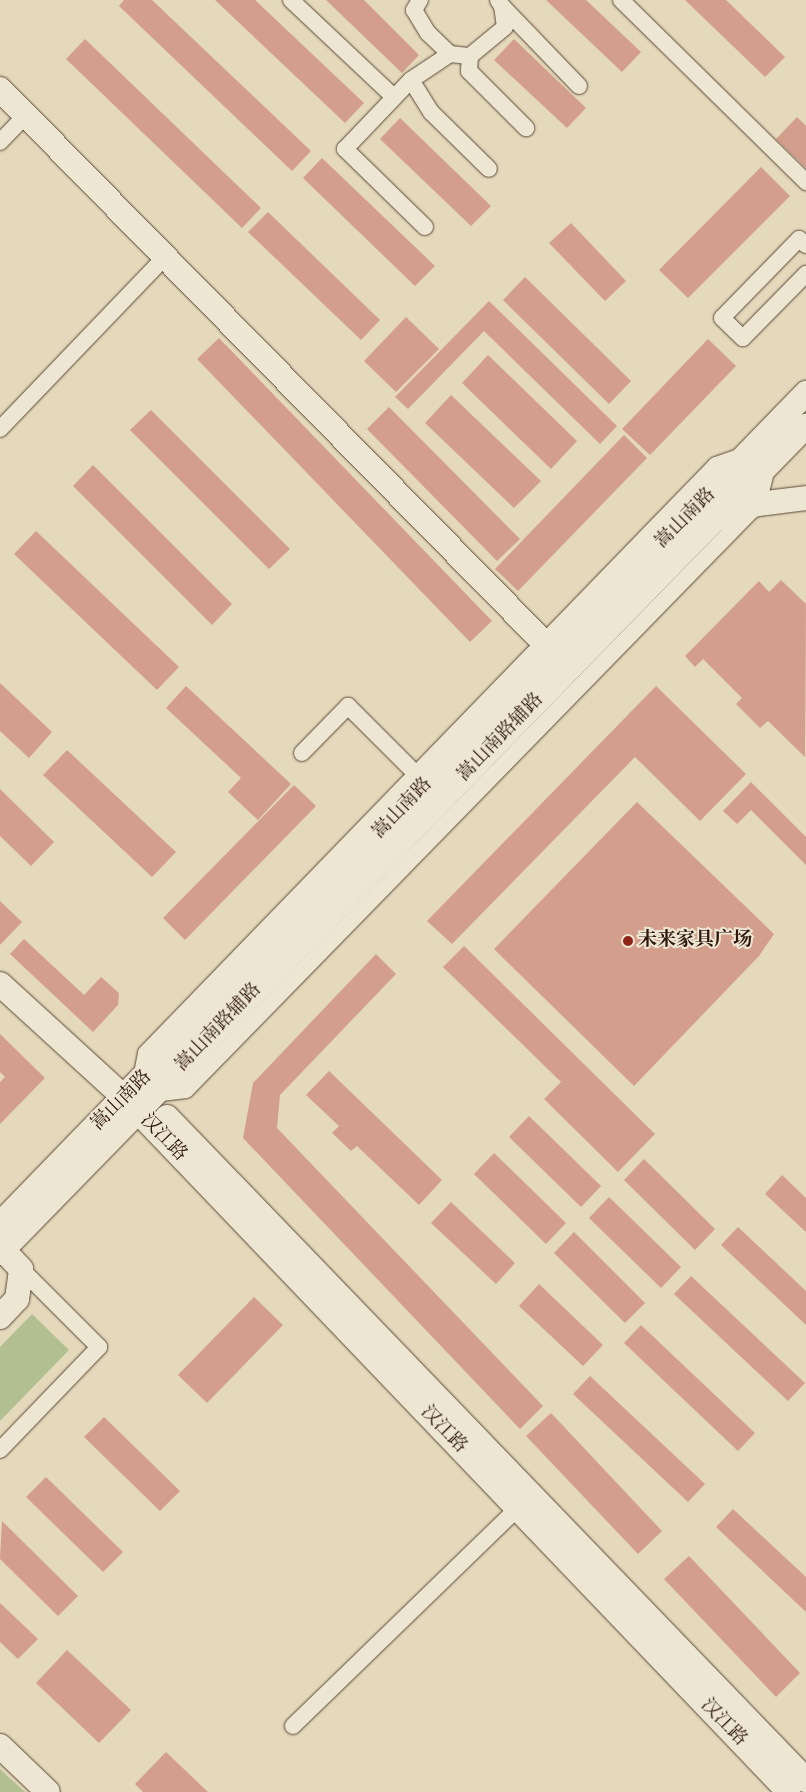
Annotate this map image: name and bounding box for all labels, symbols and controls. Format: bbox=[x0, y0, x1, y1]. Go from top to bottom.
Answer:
street label: 嵩山南路 bbox=[651, 484, 721, 554]
street label: 嵩山南路辅路 bbox=[453, 689, 549, 787]
street label: 嵩山南路 bbox=[368, 774, 438, 844]
place label: 未来家具广场 bbox=[638, 930, 752, 952]
marker: 未来家具广场 bbox=[622, 935, 634, 947]
street label: 嵩山南路辅路 bbox=[171, 979, 267, 1077]
street label: 嵩山南路 bbox=[87, 1066, 157, 1136]
street label: 汉江路 bbox=[135, 1110, 191, 1166]
street label: 汉江路 bbox=[415, 1402, 471, 1458]
street label: 汉江路 bbox=[695, 1695, 751, 1751]

